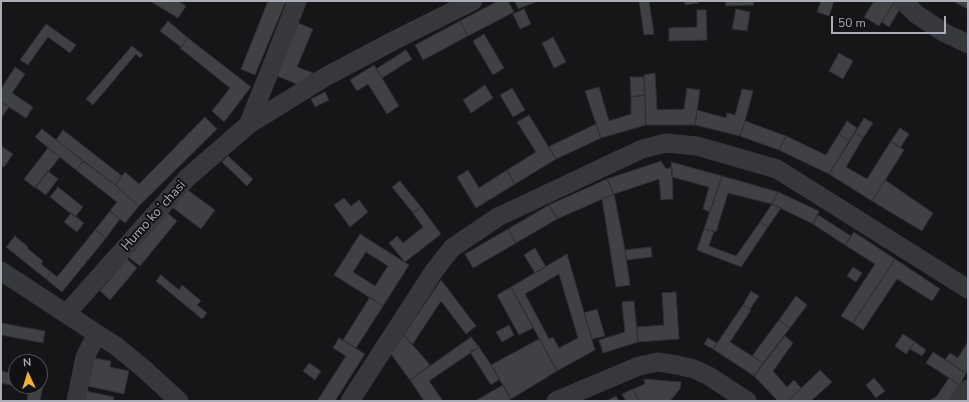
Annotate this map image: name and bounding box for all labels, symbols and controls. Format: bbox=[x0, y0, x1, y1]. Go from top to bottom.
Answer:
scale bar bbox=[833, 8, 948, 34]
text: 50 m bbox=[838, 15, 866, 31]
street label: Humo koʻchasi bbox=[119, 178, 189, 254]
north arrow bbox=[8, 354, 48, 394]
text: N bbox=[23, 355, 32, 370]

